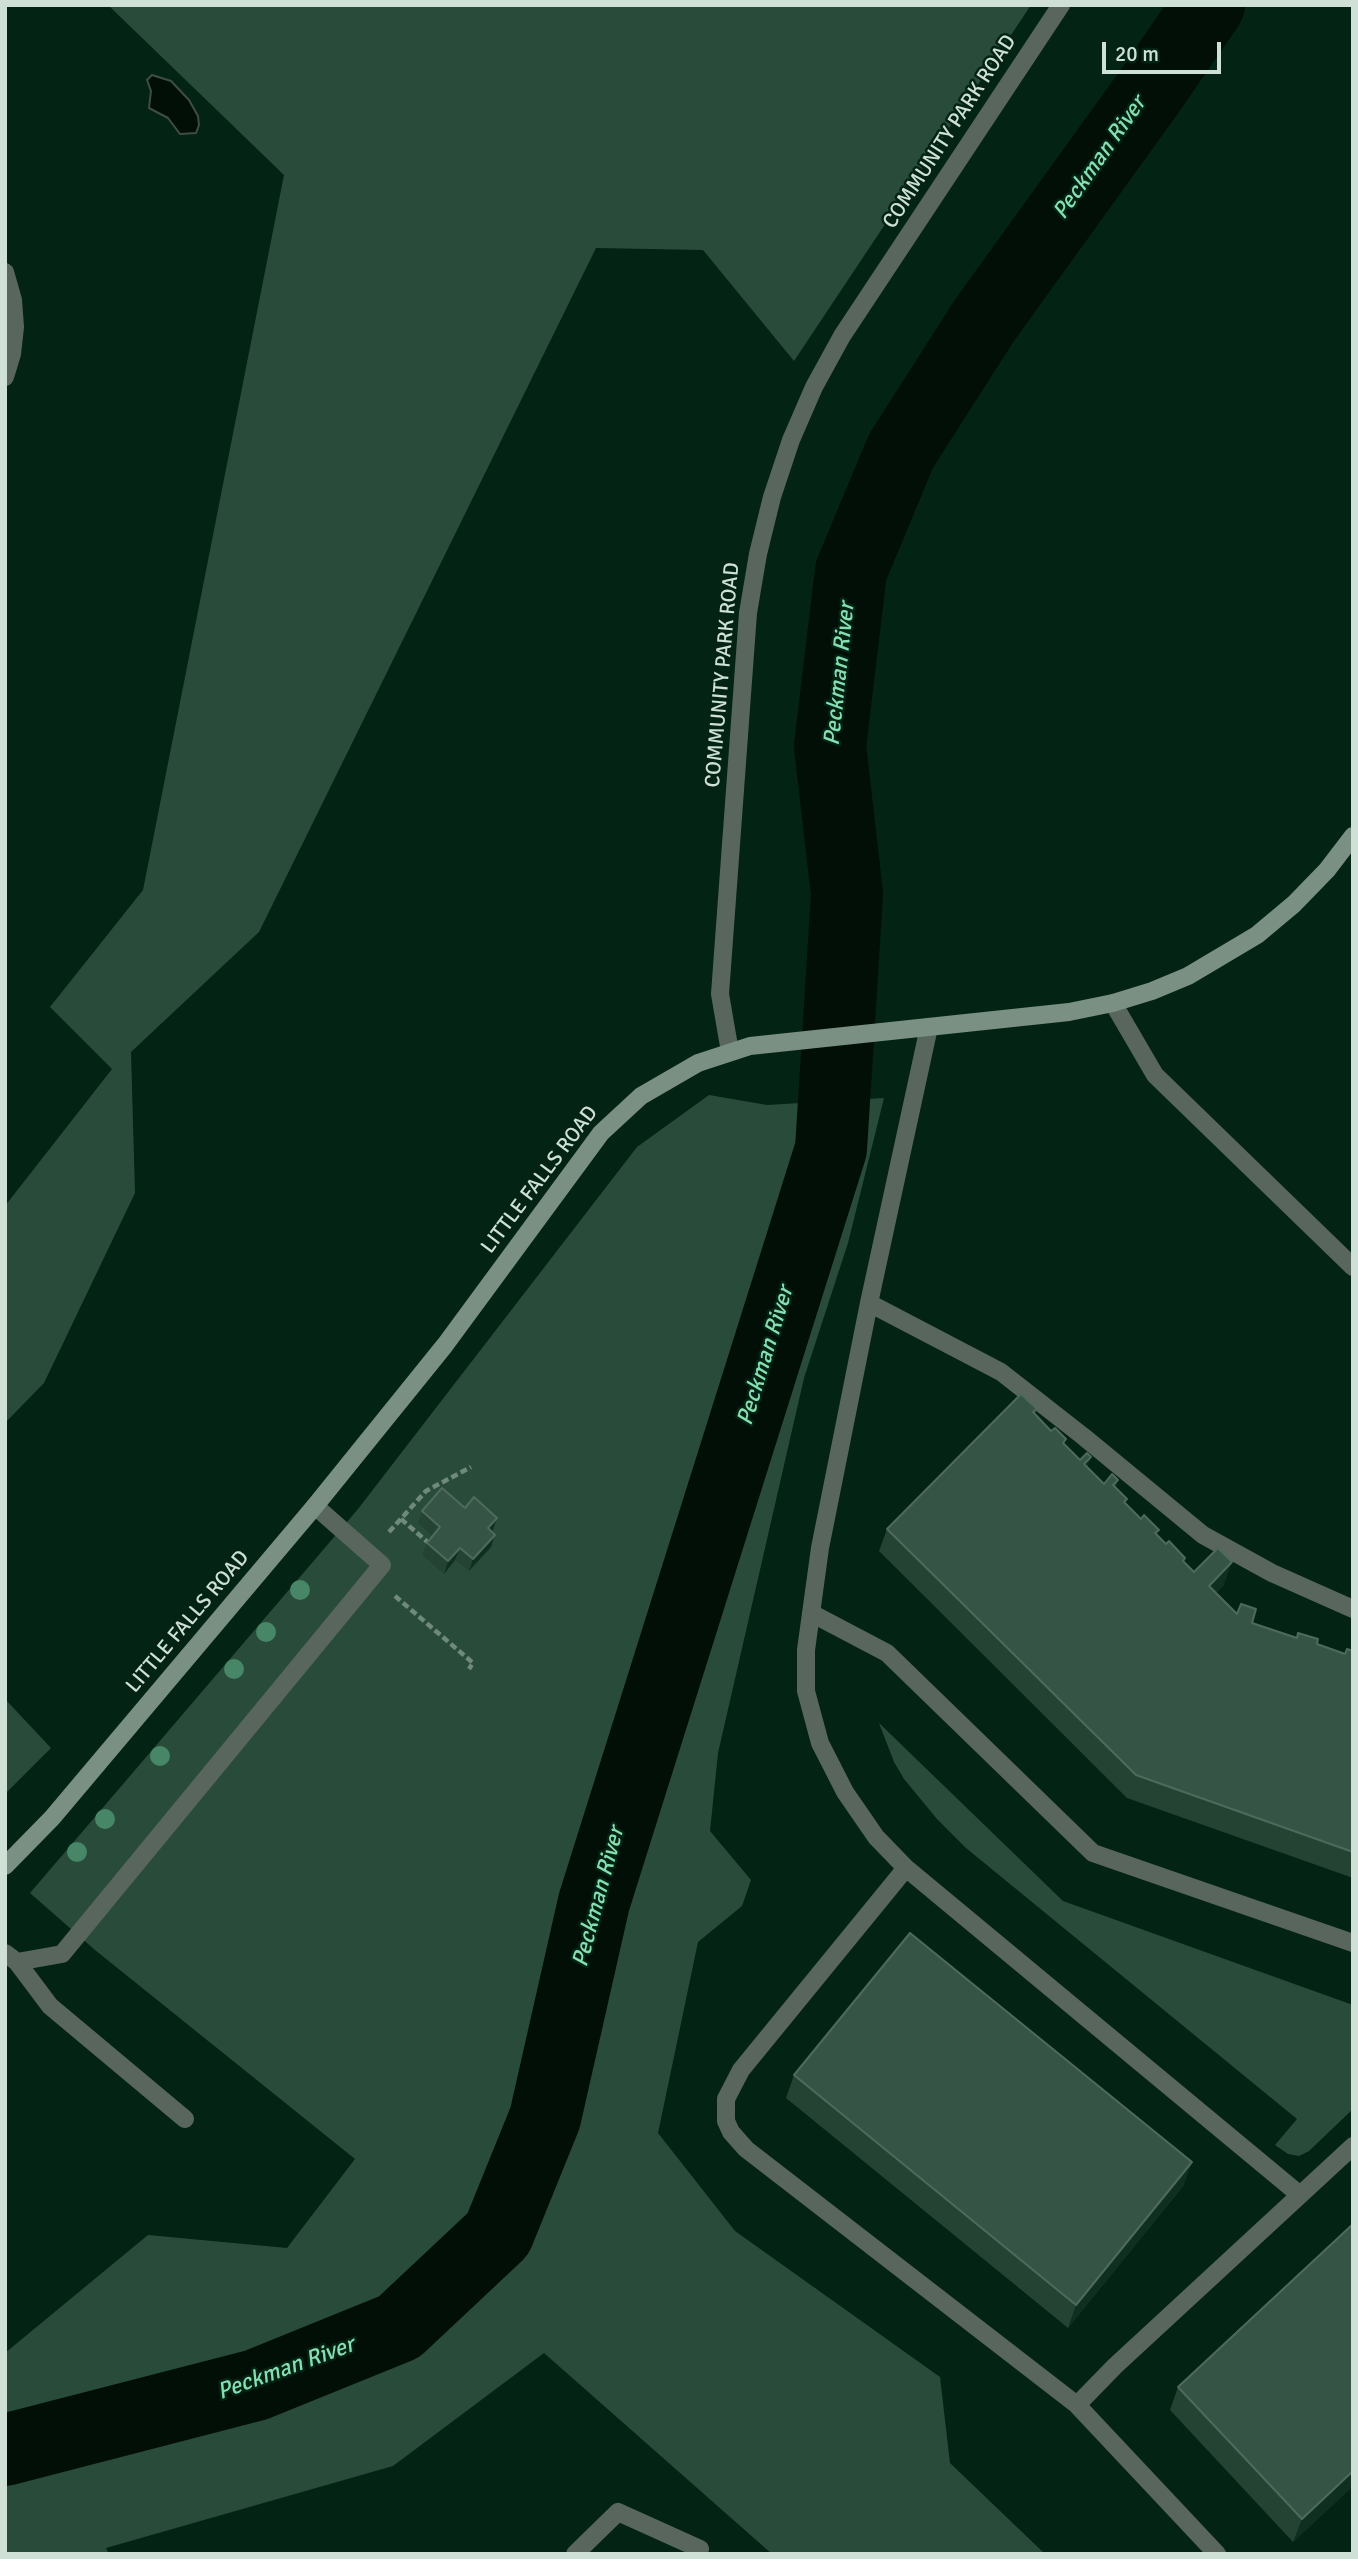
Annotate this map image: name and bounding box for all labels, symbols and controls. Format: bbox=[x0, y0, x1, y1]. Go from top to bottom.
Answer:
scale bar bbox=[1106, 28, 1225, 72]
street label: COMMUNITY PARK ROAD bbox=[878, 30, 1022, 234]
text: 20 m bbox=[1115, 41, 1159, 67]
water label: Peckman River bbox=[1047, 91, 1153, 225]
street label: COMMUNITY PARK ROAD bbox=[701, 561, 745, 789]
water label: Peckman River bbox=[819, 601, 861, 747]
street label: LITTLE FALLS ROAD bbox=[476, 1101, 604, 1259]
water label: Peckman River bbox=[732, 1283, 800, 1429]
street label: LITTLE FALLS ROAD bbox=[121, 1546, 255, 1698]
water label: Peckman River bbox=[567, 1824, 631, 1970]
water label: Peckman River bbox=[214, 2331, 358, 2407]

